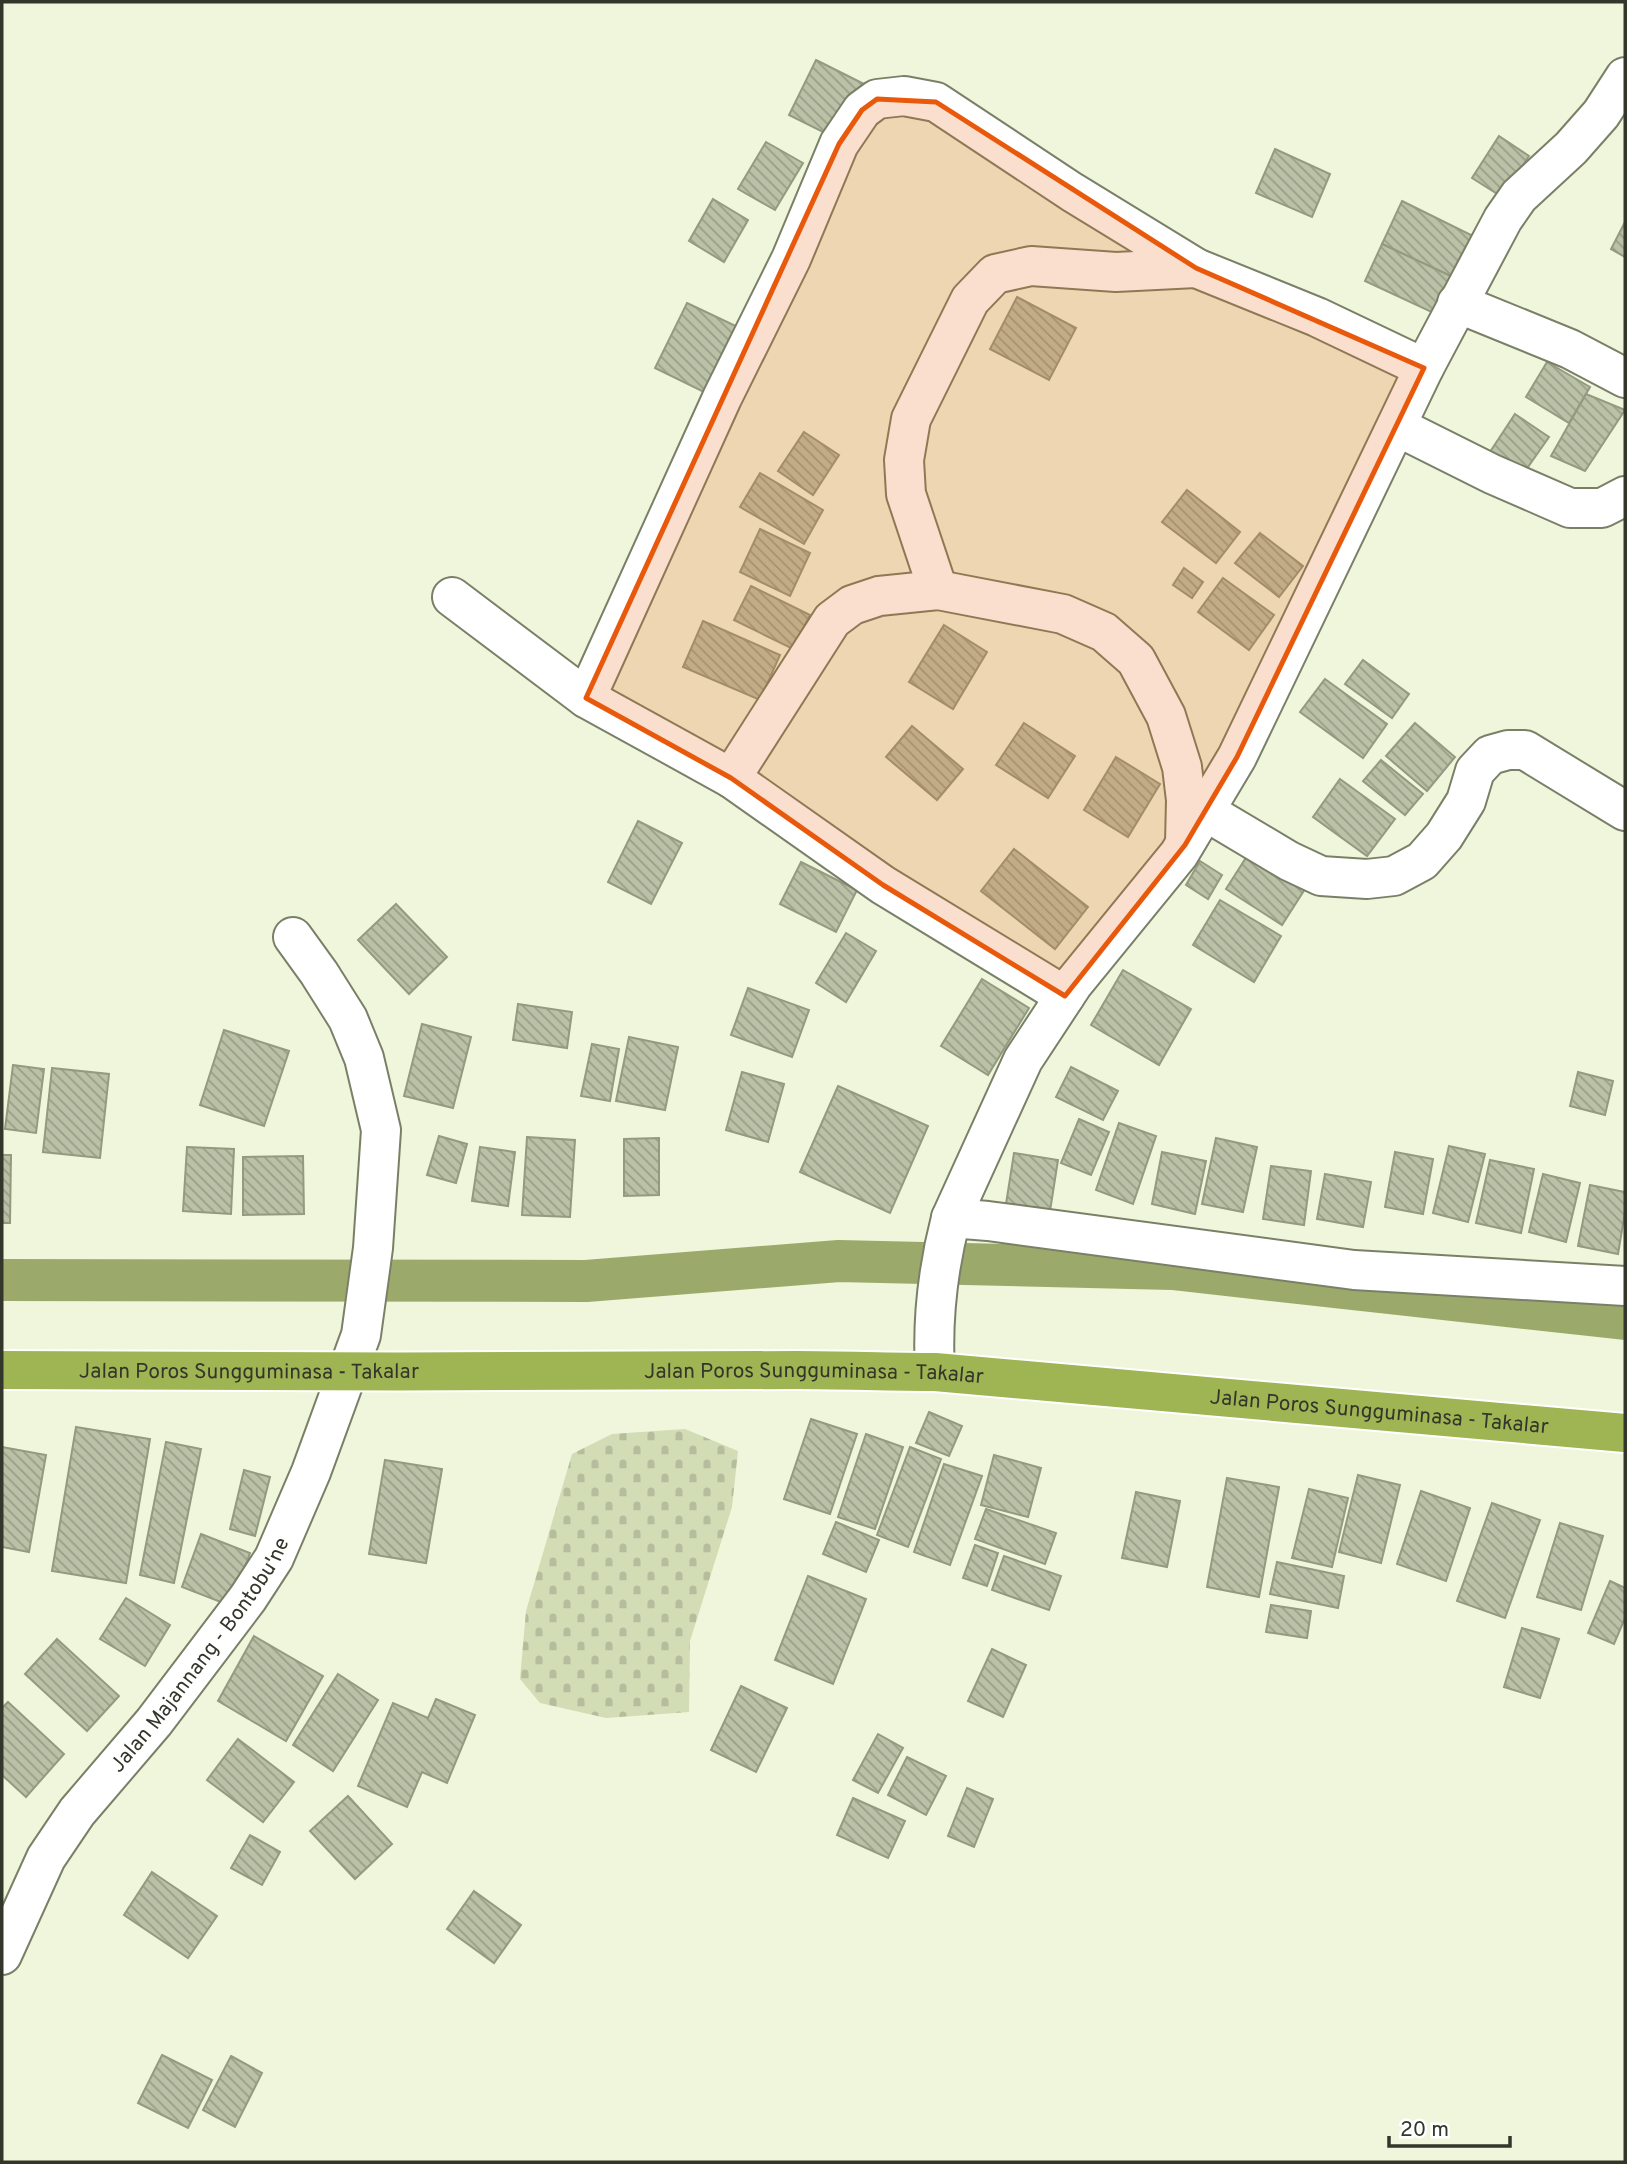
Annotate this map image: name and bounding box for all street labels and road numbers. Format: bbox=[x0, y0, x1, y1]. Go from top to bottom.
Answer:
street label: Jalan Poros Sungguminasa - Takalar bbox=[644, 1358, 985, 1391]
street label: Jalan Poros Sungguminasa - Takalar bbox=[79, 1359, 419, 1387]
street label: Jalan Poros Sungguminasa - Takalar bbox=[1209, 1384, 1550, 1441]
street label: Jalan Majannang - Bontobu'ne bbox=[105, 1533, 296, 1779]

